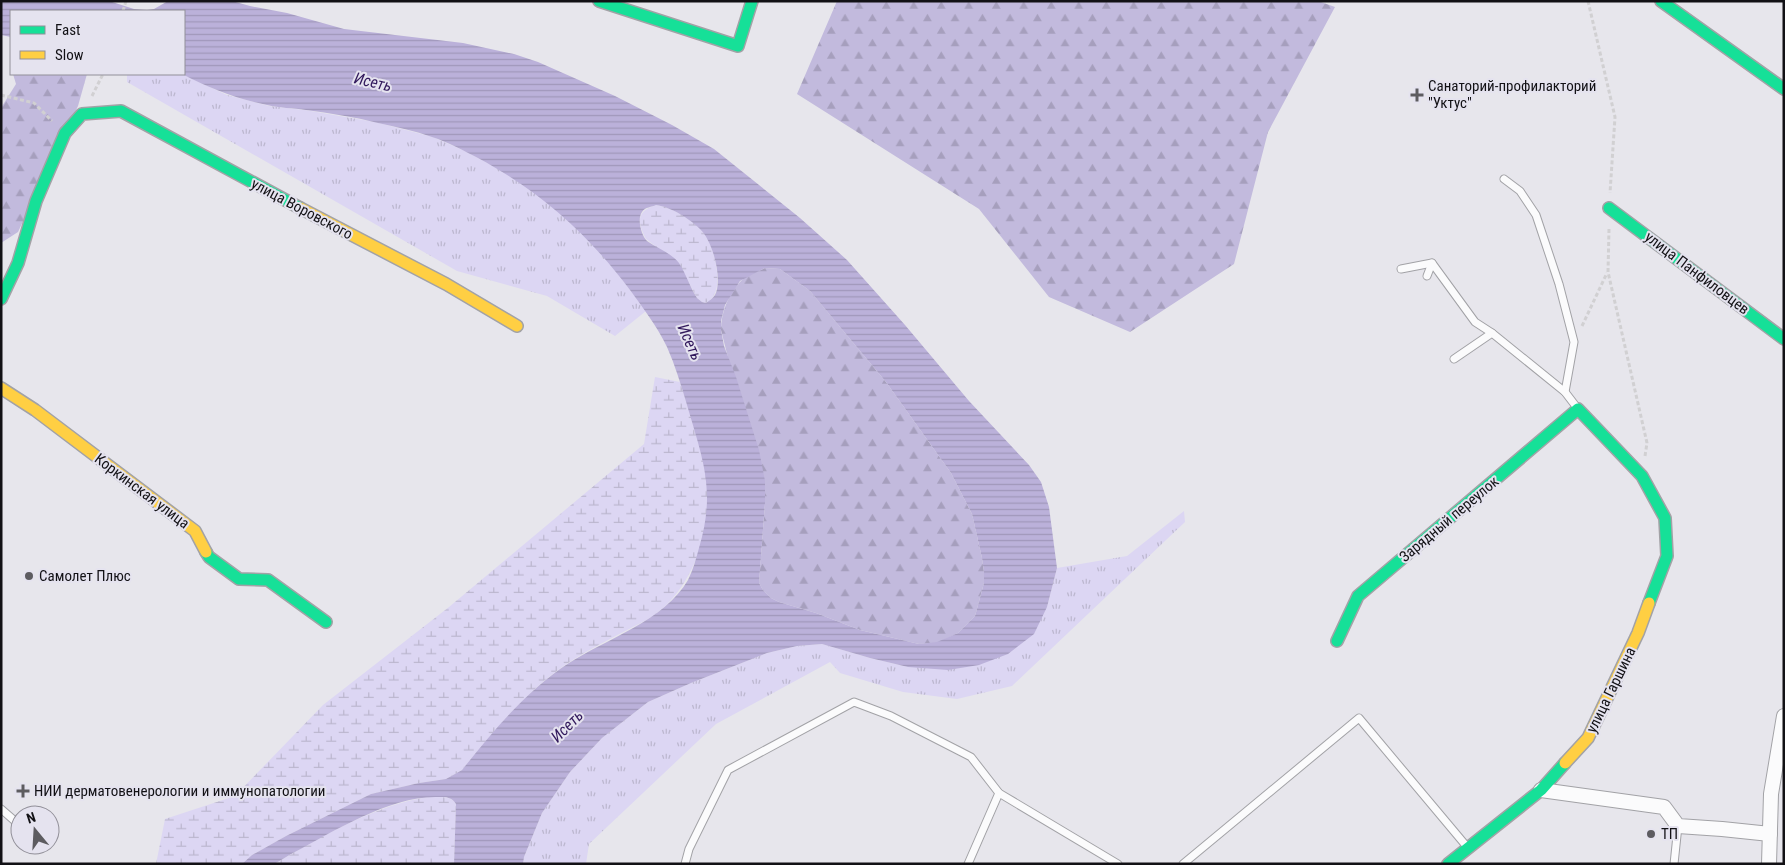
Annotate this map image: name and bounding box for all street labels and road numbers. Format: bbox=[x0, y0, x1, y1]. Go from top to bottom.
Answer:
street label: улица Воровского bbox=[248, 175, 356, 243]
street label: улица Панфиловцев bbox=[1641, 228, 1753, 318]
street label: Коркинская улица bbox=[91, 450, 193, 532]
street label: Зарядный переулок bbox=[1396, 472, 1502, 566]
street label: улица Гаршина bbox=[1583, 644, 1639, 736]

